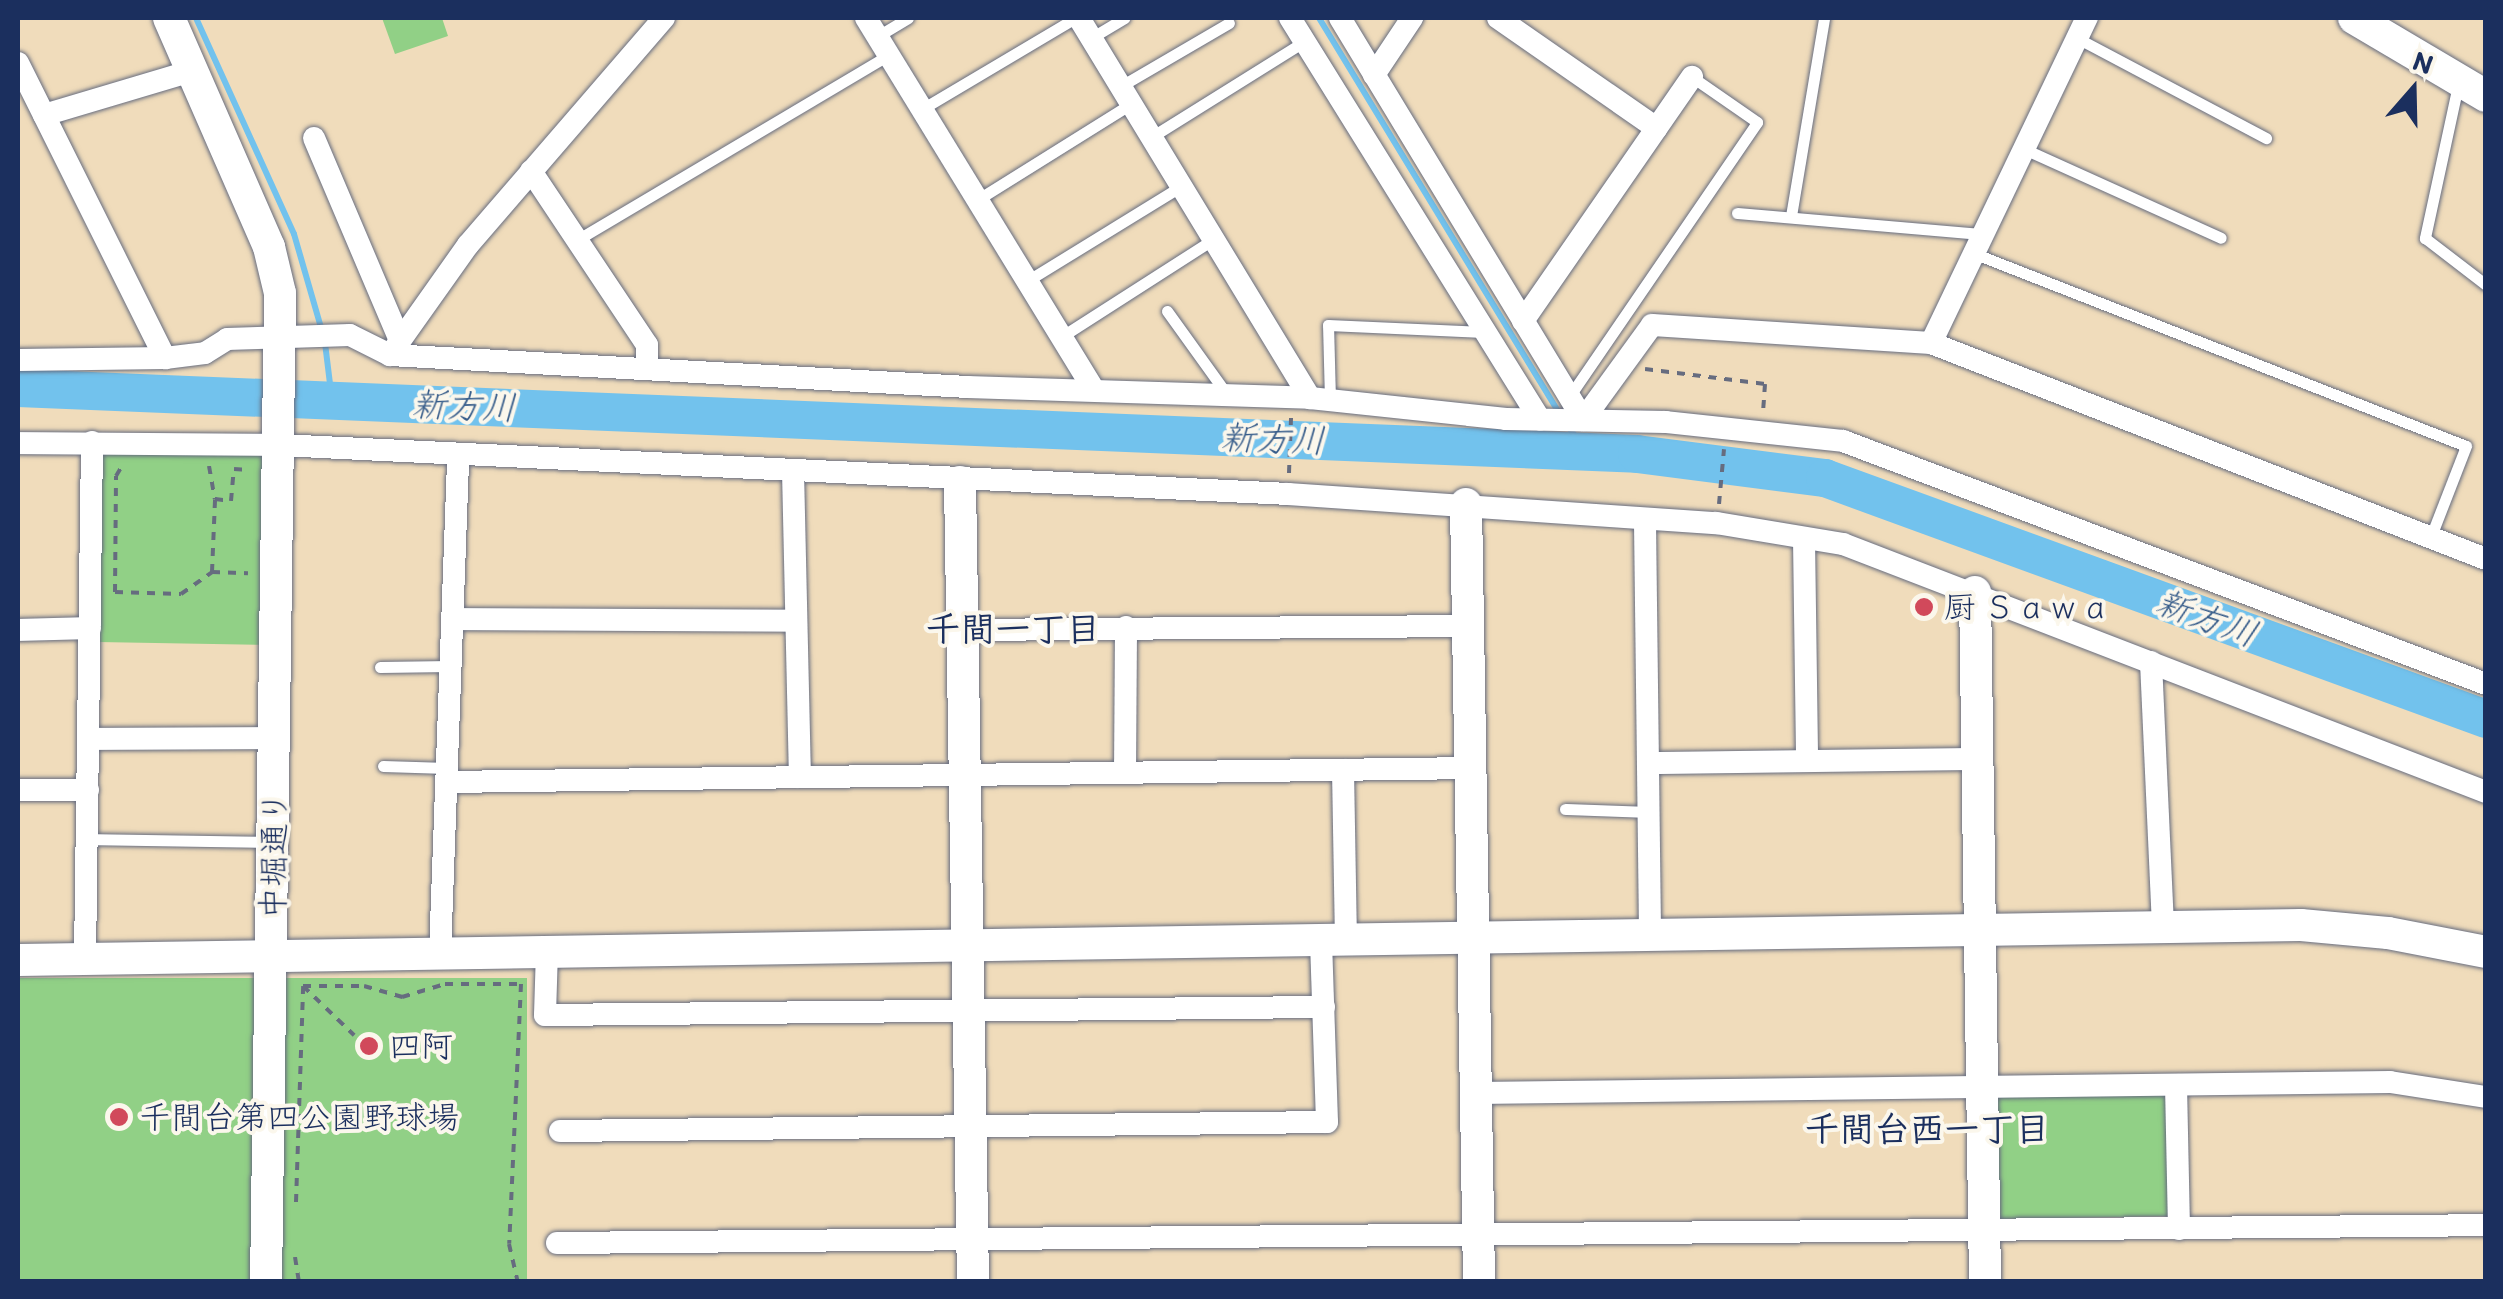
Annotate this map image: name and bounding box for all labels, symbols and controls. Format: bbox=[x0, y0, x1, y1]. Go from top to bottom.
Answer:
north arrow bbox=[2363, 40, 2463, 140]
text: N bbox=[2409, 43, 2438, 81]
water label: 新方川 bbox=[411, 383, 517, 429]
water label: 新方川 bbox=[1220, 416, 1326, 462]
water label: 新方川 bbox=[2150, 580, 2264, 656]
place label: 厨 Ｓａｗａ bbox=[1944, 588, 2111, 626]
marker: 厨 Ｓａｗａ bbox=[1913, 596, 1935, 618]
district label: 千間一丁目 bbox=[926, 608, 1100, 650]
street label: 中堀通り bbox=[254, 791, 294, 919]
place label: 四阿 bbox=[389, 1027, 453, 1065]
marker: 四阿 bbox=[358, 1035, 380, 1057]
place label: 千間台第四公園野球場 bbox=[139, 1098, 459, 1136]
marker: 千間台第四公園野球場 bbox=[108, 1106, 130, 1128]
district label: 千間台西一丁目 bbox=[1805, 1108, 2049, 1150]

